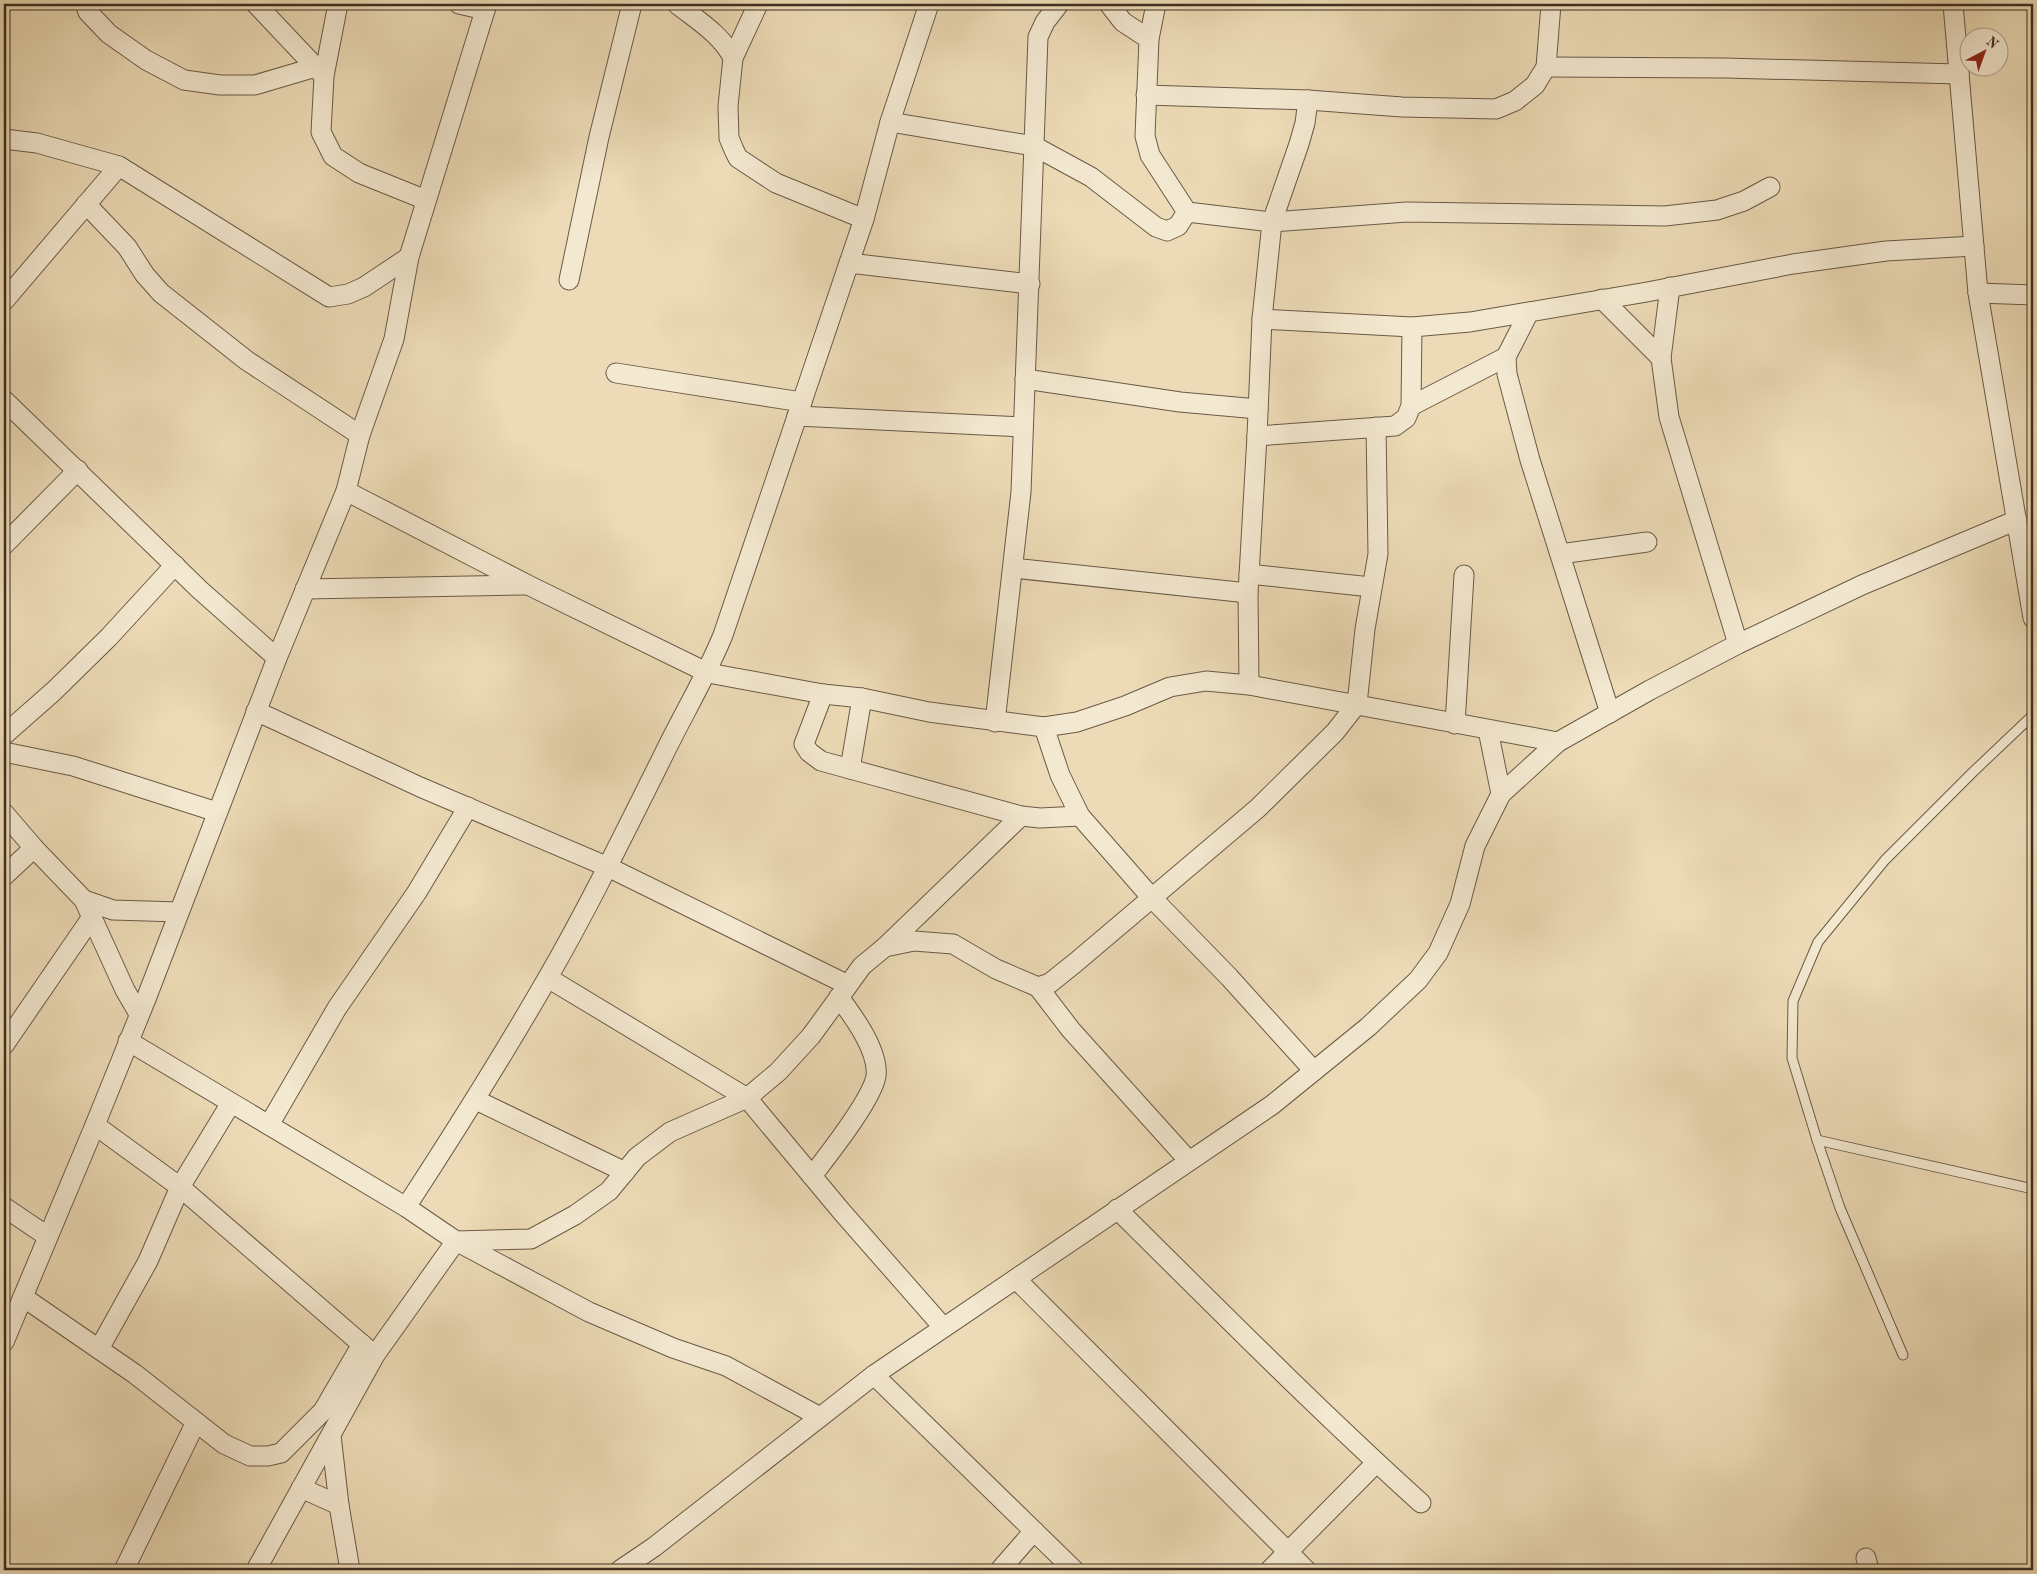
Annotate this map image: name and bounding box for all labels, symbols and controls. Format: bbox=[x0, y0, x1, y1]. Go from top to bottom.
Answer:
north arrow bbox=[1960, 28, 2010, 78]
text: N bbox=[1983, 34, 2001, 52]

